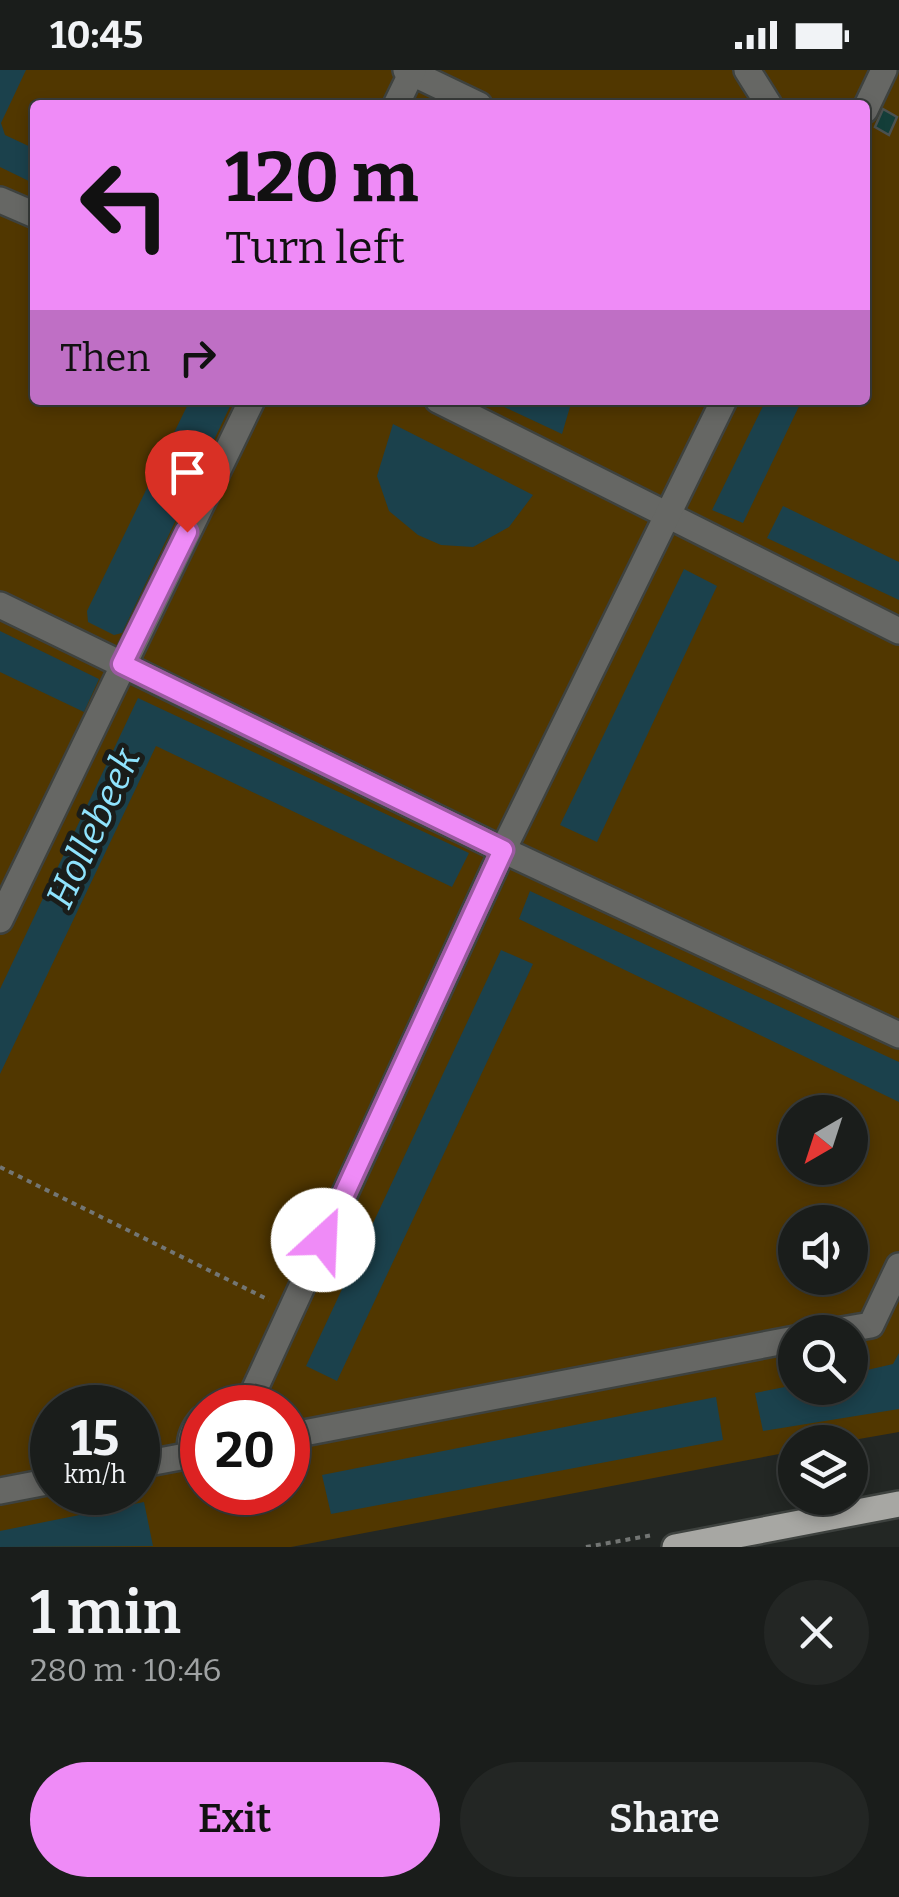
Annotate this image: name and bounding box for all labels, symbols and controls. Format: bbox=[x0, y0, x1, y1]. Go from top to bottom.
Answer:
text: 10:45 bbox=[50, 12, 143, 58]
text: 120 m bbox=[225, 136, 418, 220]
icon: left bbox=[60, 140, 190, 270]
text: Turn left bbox=[225, 221, 405, 275]
icon: right bbox=[170, 330, 225, 385]
text: Then bbox=[60, 335, 150, 381]
pin bbox=[145, 430, 230, 533]
icon: arrive bbox=[160, 445, 215, 500]
water label: Hollebeek bbox=[36, 741, 150, 915]
north arrow bbox=[778, 1095, 868, 1185]
map controls bbox=[778, 1095, 868, 1515]
position arrow bbox=[271, 1188, 375, 1292]
button: sound bbox=[778, 1205, 868, 1295]
button: search bbox=[778, 1315, 868, 1405]
speed limit sign: 20 bbox=[180, 1385, 310, 1515]
text: 15 bbox=[71, 1408, 119, 1468]
button: layers bbox=[778, 1425, 868, 1515]
text: km/h bbox=[64, 1460, 126, 1490]
text: 1 min bbox=[30, 1577, 181, 1649]
button: close bbox=[764, 1580, 869, 1685]
text: 280 m · 10:46 bbox=[30, 1651, 221, 1689]
button: Exit bbox=[30, 1762, 440, 1877]
button: Share bbox=[460, 1762, 869, 1877]

